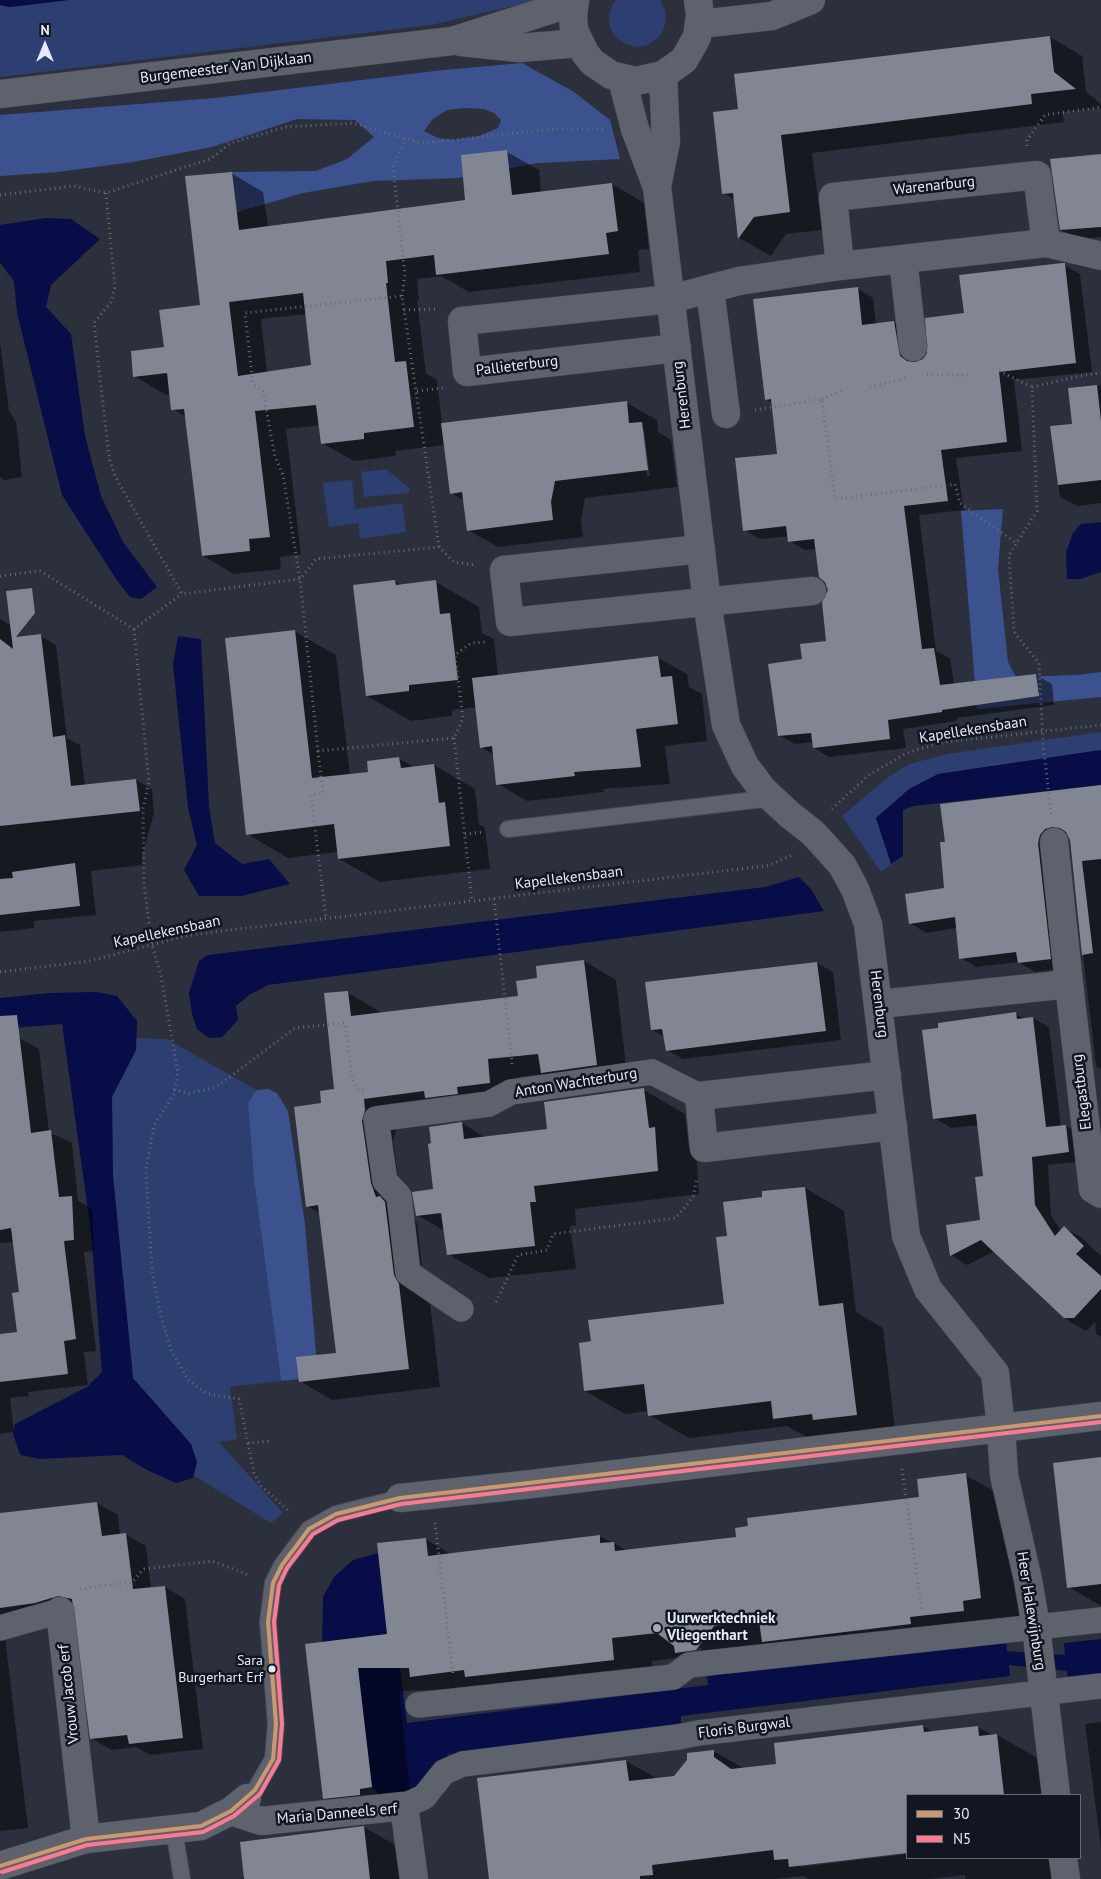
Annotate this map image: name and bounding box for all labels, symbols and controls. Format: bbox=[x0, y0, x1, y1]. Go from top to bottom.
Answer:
north arrow bbox=[20, 20, 70, 70]
text: N bbox=[40, 21, 50, 39]
street label: Burgemeester Van Dijklaan bbox=[139, 49, 313, 87]
street label: Warenarburg bbox=[892, 173, 976, 199]
street label: Pallieterburg bbox=[475, 352, 559, 380]
street label: Herenburg bbox=[669, 360, 695, 430]
street label: Kapellekensbaan bbox=[918, 713, 1028, 747]
street label: Kapellekensbaan bbox=[514, 862, 624, 894]
street label: Kapellekensbaan bbox=[112, 912, 222, 952]
street label: Herenburg bbox=[866, 969, 892, 1039]
street label: Elegastburg bbox=[1068, 1053, 1096, 1131]
street label: Anton Wachterburg bbox=[514, 1064, 638, 1102]
street label: Heer Halewijnburg bbox=[1013, 1550, 1049, 1672]
place label: Uurwerktechniek Vliegenthart bbox=[667, 1610, 775, 1645]
marker: Uurwerktechniek Vliegenthart bbox=[651, 1622, 663, 1634]
street label: Vrouw Jacob erf bbox=[55, 1643, 83, 1745]
place label: Sara Burgerhart Erf bbox=[178, 1653, 263, 1685]
marker: Sara Burgerhart Erf bbox=[267, 1664, 277, 1674]
street label: Floris Burgwal bbox=[697, 1713, 791, 1743]
legend bbox=[906, 1794, 1081, 1859]
street label: Maria Danneels erf bbox=[276, 1800, 398, 1828]
text: 30 bbox=[953, 1804, 969, 1823]
text: N5 bbox=[953, 1829, 971, 1848]

